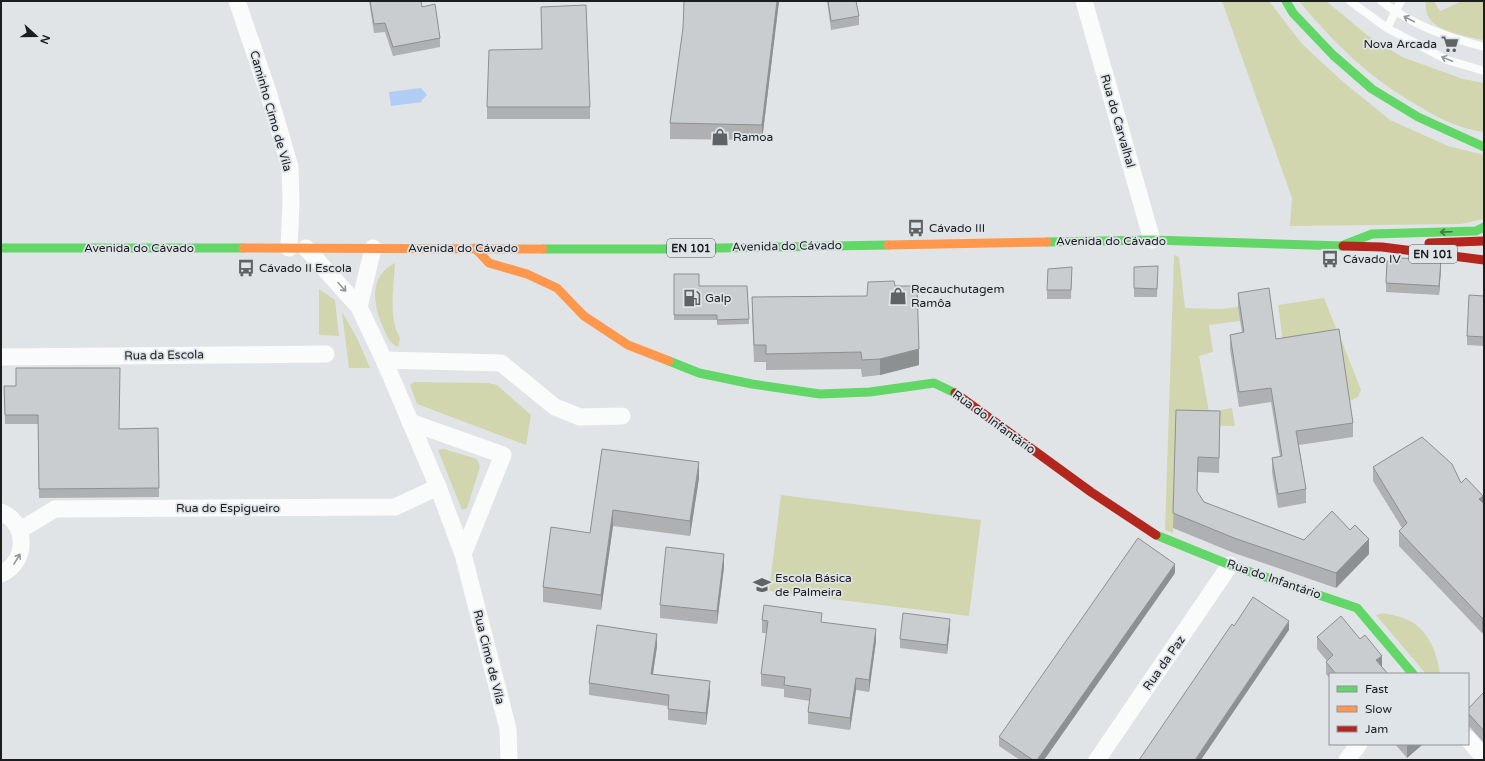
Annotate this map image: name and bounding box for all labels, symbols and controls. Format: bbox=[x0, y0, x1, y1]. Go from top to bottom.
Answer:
one-way arrow bbox=[1403, 15, 1415, 22]
north arrow bbox=[16, 16, 56, 56]
text: N bbox=[37, 33, 53, 46]
supermarket icon: Nova Arcada bbox=[1440, 34, 1460, 54]
place label: Nova Arcada bbox=[1363, 37, 1437, 51]
street label: Caminho Cimo de Vila bbox=[247, 49, 295, 173]
one-way arrow bbox=[1441, 55, 1453, 63]
street label: Rua do Carvalhal bbox=[1098, 73, 1138, 169]
shop icon: Ramoa bbox=[710, 127, 730, 147]
place label: Ramoa bbox=[733, 130, 773, 144]
bus stop icon: Cávado III bbox=[906, 218, 926, 238]
place label: Cávado III bbox=[929, 221, 985, 235]
one-way arrow bbox=[1440, 228, 1453, 236]
street label: Avenida do Cávado bbox=[1056, 234, 1166, 248]
street label: Avenida do Cávado bbox=[732, 238, 842, 254]
road number: EN 101 bbox=[667, 239, 715, 257]
street label: Avenida do Cávado bbox=[84, 241, 194, 255]
street label: Avenida do Cávado bbox=[408, 241, 518, 255]
road number: EN 101 bbox=[1409, 245, 1457, 263]
bus stop icon: Cávado IV bbox=[1320, 249, 1340, 269]
place label: Cávado IV bbox=[1343, 252, 1401, 266]
bus stop icon: Cávado II Escola bbox=[236, 258, 256, 278]
place label: Cávado II Escola bbox=[259, 261, 352, 275]
one-way arrow bbox=[337, 282, 346, 292]
place label: Recauchutagem Ramôa bbox=[911, 282, 1004, 310]
shop icon: Recauchutagem Ramôa bbox=[888, 286, 908, 306]
fuel station icon: Galp bbox=[682, 288, 702, 308]
place label: Galp bbox=[705, 291, 731, 305]
street label: Rua da Escola bbox=[124, 347, 204, 363]
street label: Rua do Infantário bbox=[950, 387, 1038, 457]
street label: Rua do Espigueiro bbox=[176, 501, 280, 515]
one-way arrow bbox=[13, 553, 21, 565]
street label: Rua do Infantário bbox=[1225, 556, 1323, 602]
place label: Escola Básica de Palmeira bbox=[775, 571, 852, 599]
school or university icon: Escola Básica de Palmeira bbox=[752, 575, 772, 595]
street label: Rua Cimo de Vila bbox=[470, 608, 508, 706]
street label: Rua da Paz bbox=[1140, 633, 1188, 693]
legend bbox=[1329, 673, 1469, 745]
text: Fast bbox=[1365, 682, 1389, 696]
text: Slow bbox=[1365, 702, 1392, 716]
text: Jam bbox=[1365, 722, 1388, 736]

